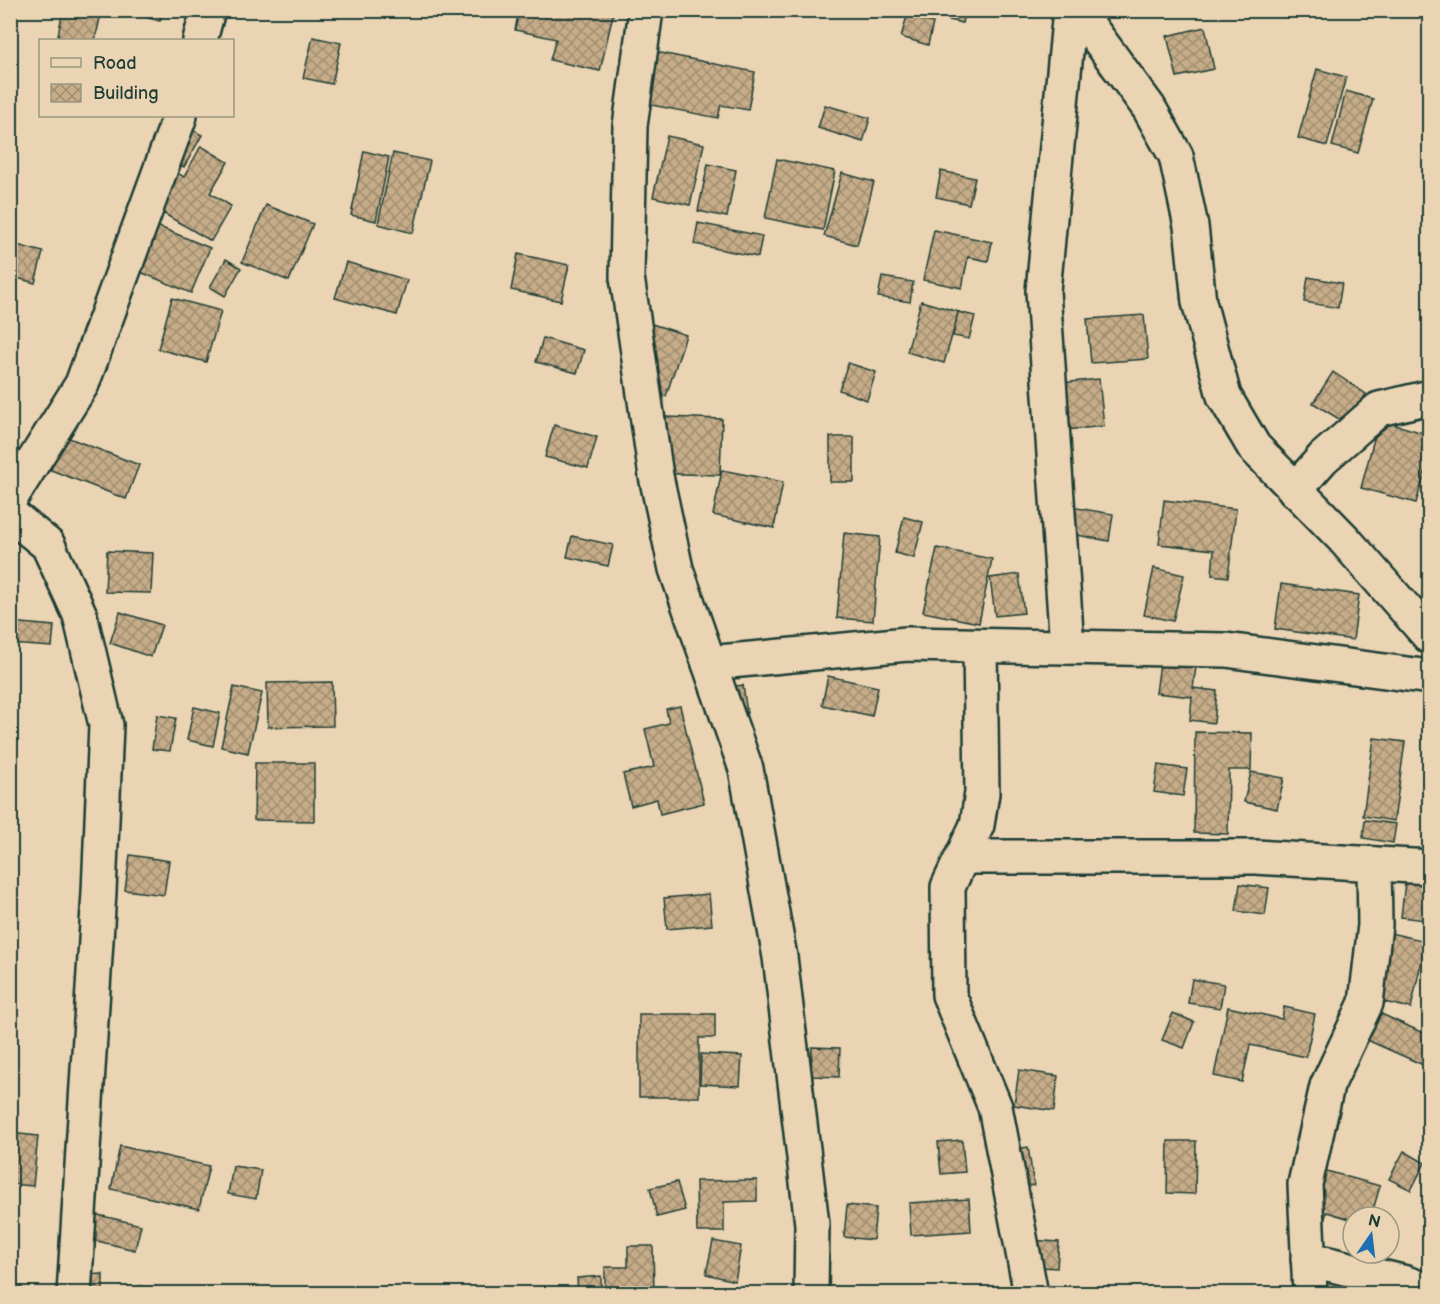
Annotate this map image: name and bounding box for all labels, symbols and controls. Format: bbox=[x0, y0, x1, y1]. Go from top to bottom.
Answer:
legend bbox=[39, 39, 234, 117]
text: Road bbox=[93, 53, 137, 74]
text: Building bbox=[93, 83, 159, 104]
north arrow bbox=[1341, 1205, 1401, 1265]
text: N bbox=[1366, 1211, 1382, 1233]

